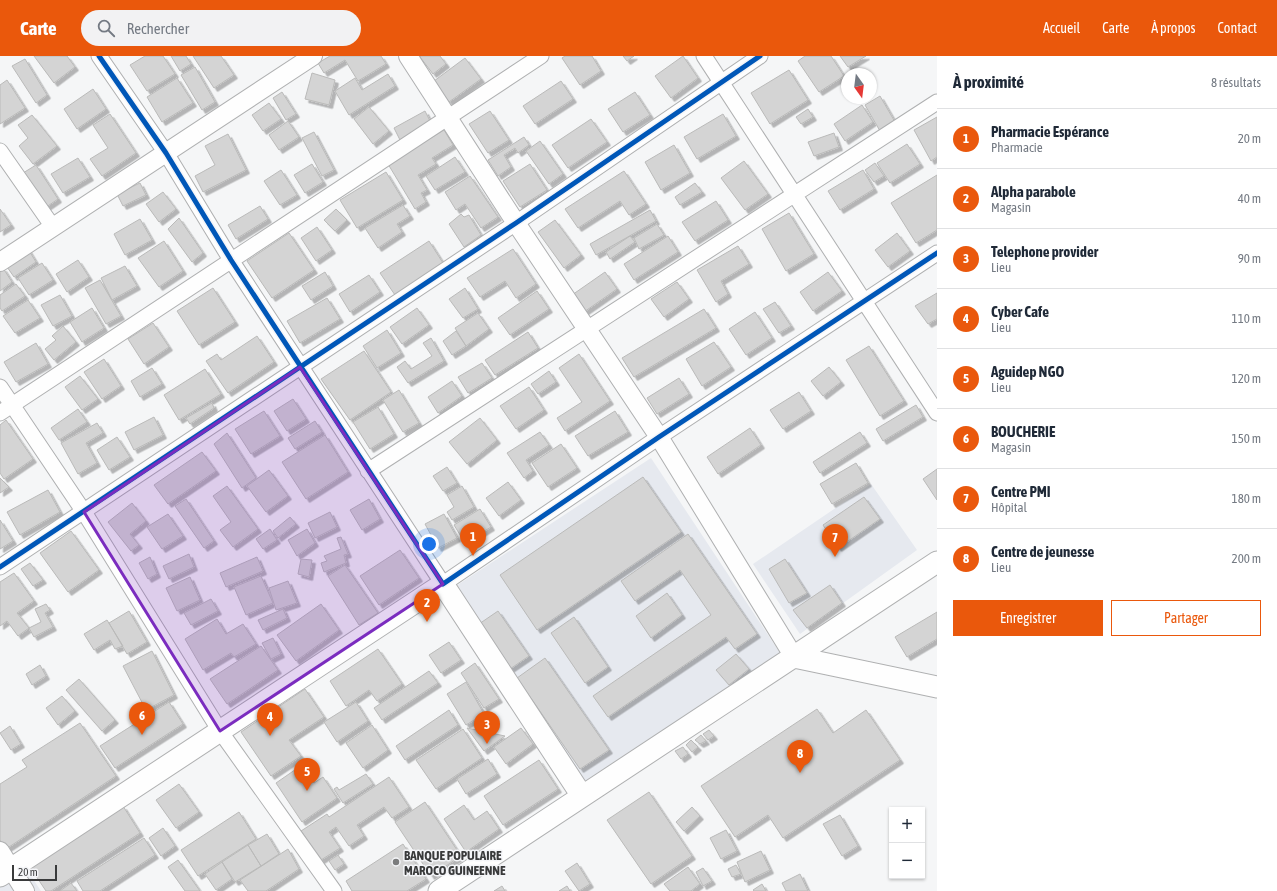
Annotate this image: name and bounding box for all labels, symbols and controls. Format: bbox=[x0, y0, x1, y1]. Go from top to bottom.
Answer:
search box bbox=[81, 10, 361, 46]
text: Carte bbox=[20, 17, 57, 39]
icon: search bbox=[95, 17, 117, 39]
text: Rechercher bbox=[127, 20, 189, 37]
text: Accueil bbox=[1043, 20, 1080, 36]
text: Carte bbox=[1102, 20, 1129, 36]
text: À propos bbox=[1151, 20, 1196, 36]
text: Contact bbox=[1218, 20, 1257, 36]
north arrow bbox=[841, 68, 877, 104]
text: À proximité bbox=[953, 72, 1024, 92]
text: 8 résultats bbox=[1211, 75, 1261, 90]
text: Pharmacie Espérance bbox=[991, 123, 1109, 140]
text: 1 bbox=[963, 131, 969, 146]
text: 20 m bbox=[1238, 131, 1261, 146]
text: Pharmacie bbox=[991, 140, 1043, 155]
text: Alpha parabole bbox=[991, 183, 1076, 200]
text: 2 bbox=[963, 191, 969, 206]
text: 40 m bbox=[1238, 191, 1261, 206]
text: Magasin bbox=[991, 200, 1031, 215]
text: Telephone provider bbox=[991, 243, 1098, 260]
text: 3 bbox=[963, 251, 969, 266]
text: 90 m bbox=[1238, 251, 1261, 266]
text: Lieu bbox=[991, 260, 1011, 275]
text: Cyber Cafe bbox=[991, 303, 1049, 320]
text: 4 bbox=[963, 311, 969, 326]
text: 110 m bbox=[1232, 311, 1261, 326]
text: Lieu bbox=[991, 320, 1011, 335]
text: Aguidep NGO bbox=[991, 363, 1064, 380]
text: 5 bbox=[963, 371, 969, 386]
text: 120 m bbox=[1232, 371, 1261, 386]
text: Lieu bbox=[991, 380, 1011, 395]
text: BOUCHERIE bbox=[991, 423, 1055, 440]
text: 6 bbox=[963, 431, 969, 446]
text: 150 m bbox=[1232, 431, 1261, 446]
text: Magasin bbox=[991, 440, 1031, 455]
text: Centre PMI bbox=[991, 483, 1051, 500]
text: 7 bbox=[963, 491, 969, 506]
text: 180 m bbox=[1232, 491, 1261, 506]
text: Hôpital bbox=[991, 500, 1027, 515]
pin: 1 bbox=[460, 523, 486, 556]
pin: 7 bbox=[822, 524, 848, 557]
your location bbox=[419, 534, 439, 554]
text: Centre de jeunesse bbox=[991, 543, 1094, 560]
text: 8 bbox=[963, 551, 969, 566]
text: 200 m bbox=[1232, 551, 1261, 566]
text: Lieu bbox=[991, 560, 1011, 575]
pin: 2 bbox=[414, 589, 440, 622]
button: Enregistrer bbox=[953, 600, 1103, 636]
button: Partager bbox=[1111, 600, 1261, 636]
pin: 6 bbox=[129, 702, 155, 735]
pin: 4 bbox=[257, 703, 283, 736]
pin: 3 bbox=[474, 711, 500, 744]
pin: 8 bbox=[787, 740, 813, 773]
pin: 5 bbox=[294, 758, 320, 791]
map controls bbox=[889, 807, 925, 879]
button: + bbox=[889, 807, 925, 843]
button: − bbox=[889, 843, 925, 879]
place label: BANQUE POPULAIRE MAROCO GUINEENNE bbox=[404, 848, 506, 878]
marker: BANQUE POPULAIRE MAROCO GUINEENNE bbox=[391, 857, 401, 867]
scale bar bbox=[12, 863, 57, 882]
text: 20 m bbox=[18, 866, 38, 878]

